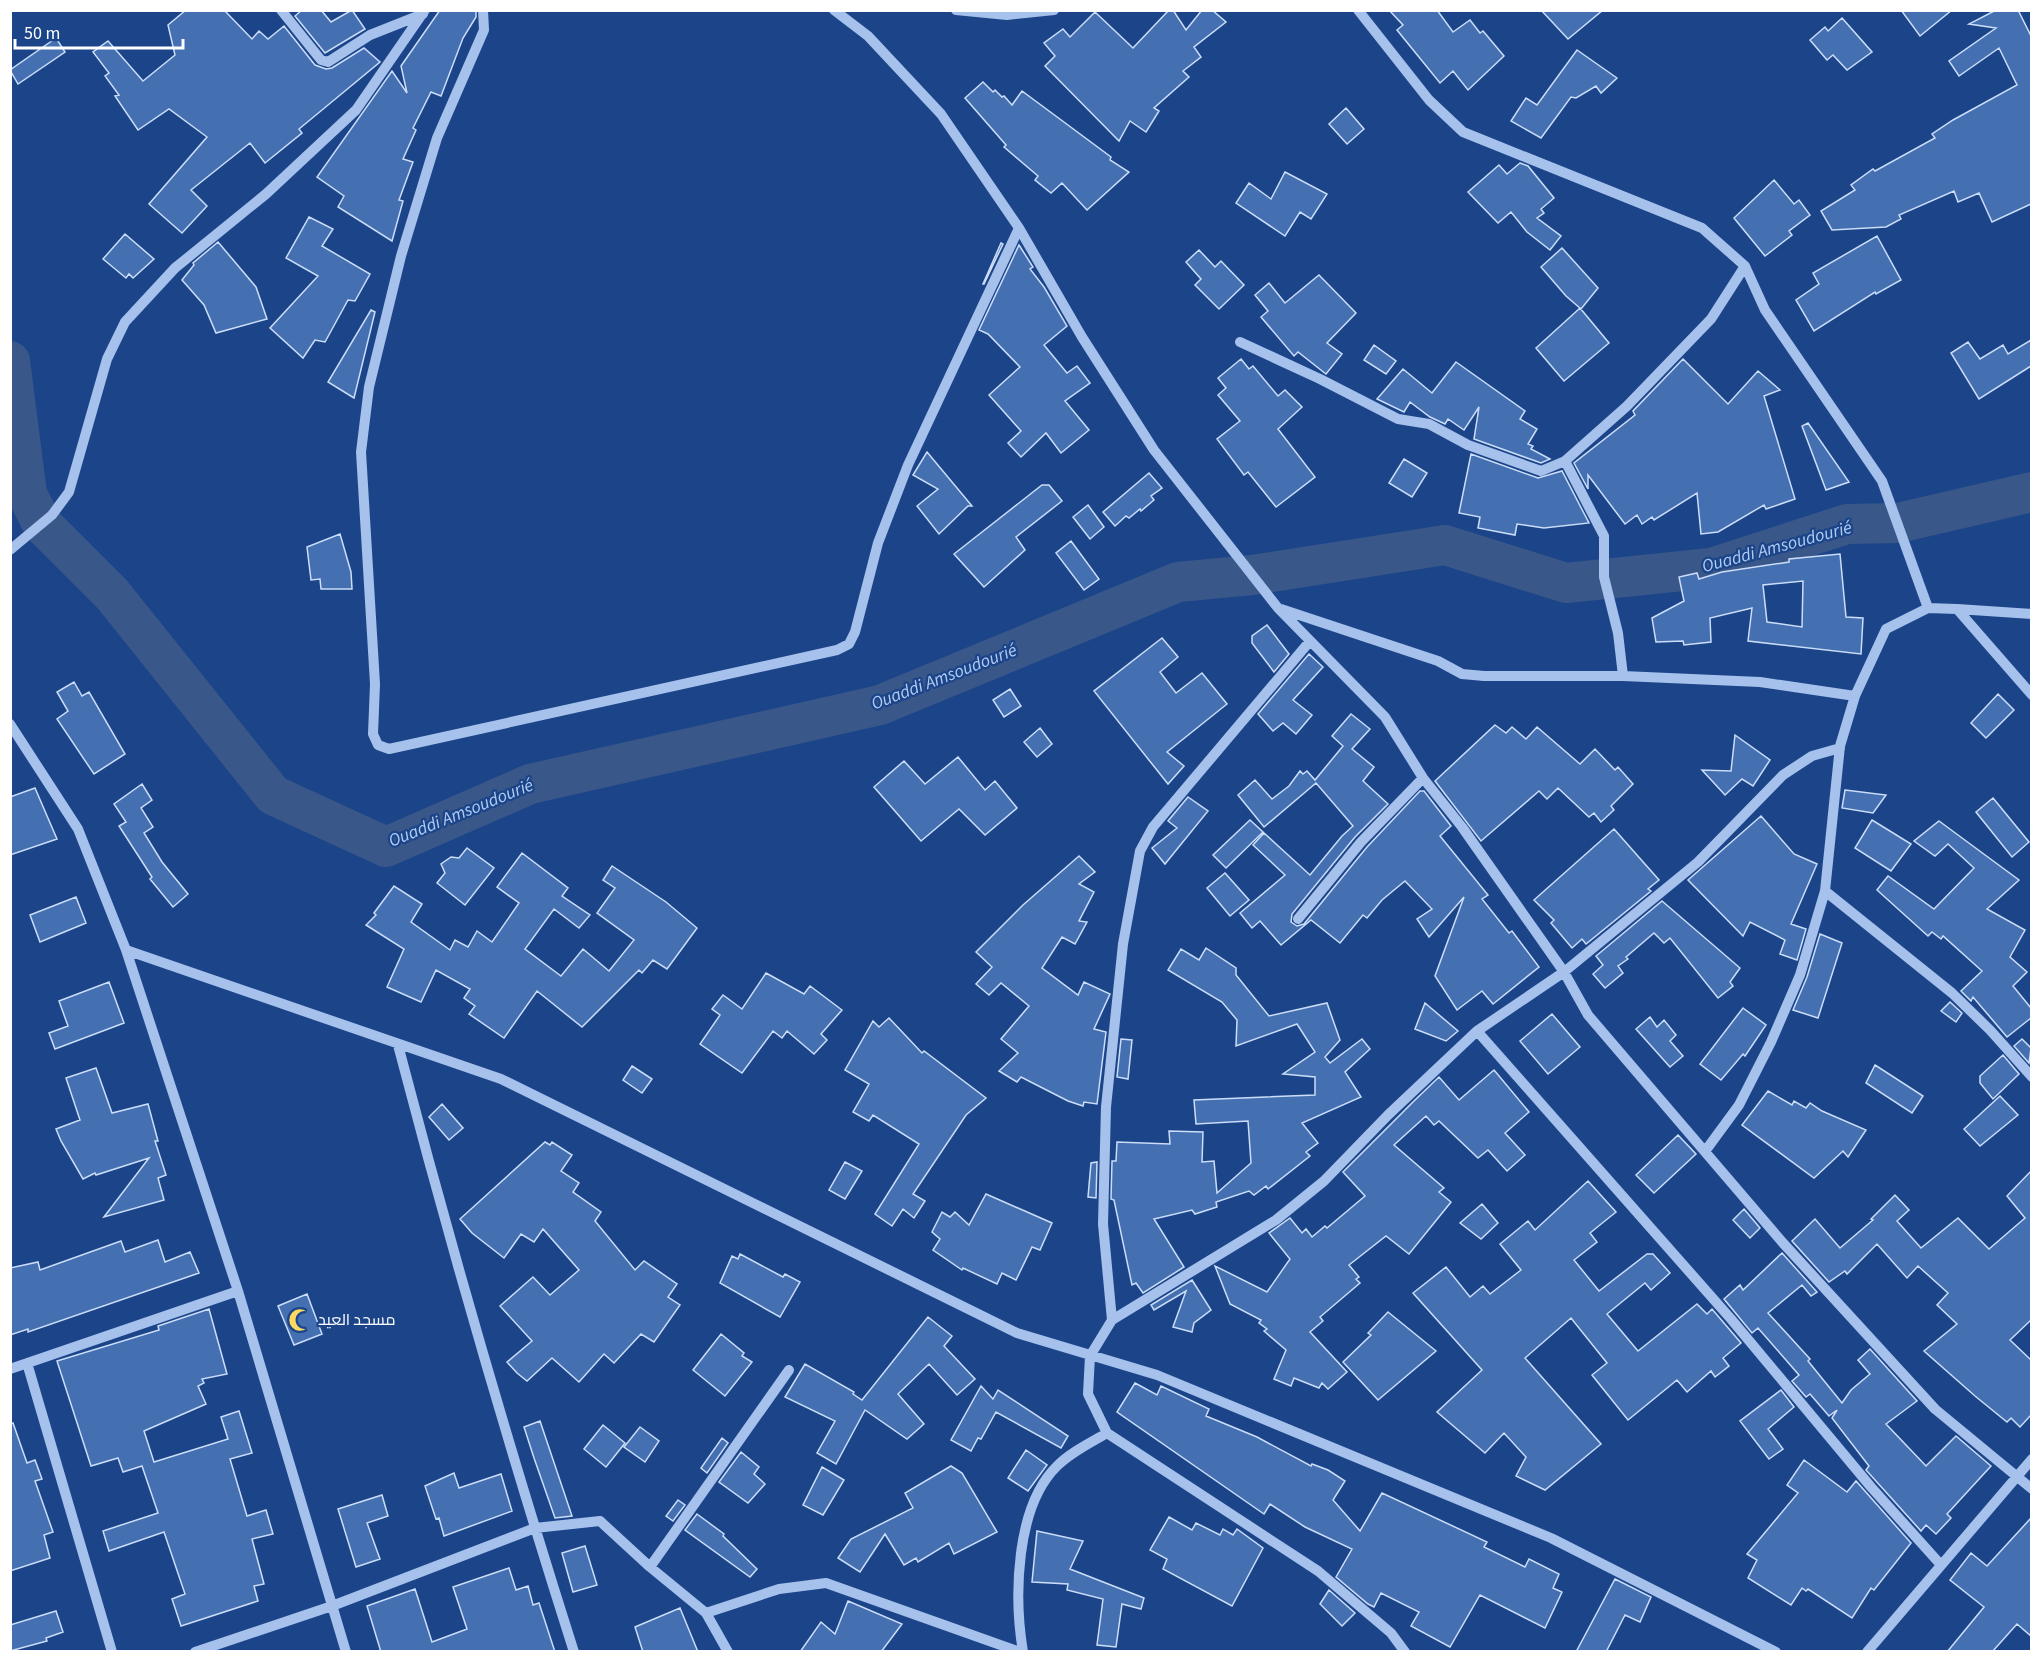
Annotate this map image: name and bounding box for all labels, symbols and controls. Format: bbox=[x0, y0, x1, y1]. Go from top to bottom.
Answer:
scale bar bbox=[15, 12, 183, 50]
text: 50 m bbox=[24, 21, 60, 46]
water label: Ouaddi Amsoudourié bbox=[1699, 515, 1855, 579]
water label: Ouaddi Amsoudourié bbox=[867, 638, 1021, 716]
water label: Ouaddi Amsoudourié bbox=[385, 772, 538, 854]
mosque icon: مسجد العيد bbox=[287, 1307, 313, 1333]
place label: مسجد العيد bbox=[318, 1309, 396, 1331]

